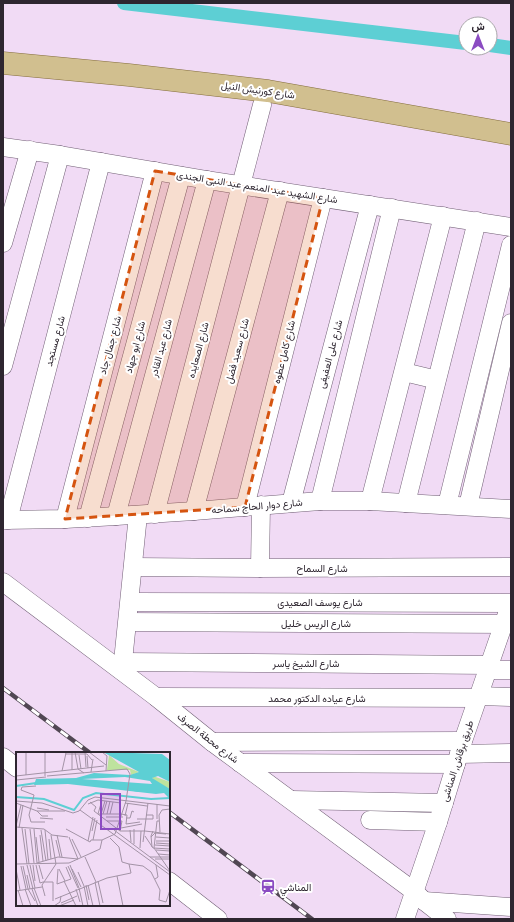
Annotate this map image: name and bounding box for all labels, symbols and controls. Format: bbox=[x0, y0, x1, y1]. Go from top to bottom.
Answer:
north arrow bbox=[458, 16, 498, 56]
text: ش bbox=[471, 20, 485, 33]
street label: شارع كورنيش النيل bbox=[220, 79, 296, 102]
street label: شارع الشهيد عبد المنعم عبد النبى الجندى bbox=[175, 169, 338, 206]
street label: شارع مستجد bbox=[43, 314, 68, 368]
street label: شارع جمال جاد bbox=[97, 314, 124, 376]
street label: شارع سعيد فضل bbox=[223, 317, 252, 385]
street label: شارع عبد القادر bbox=[148, 318, 175, 379]
street label: شارع على العفيفى bbox=[316, 318, 345, 390]
street label: شارع كامل عطوه bbox=[271, 319, 298, 385]
street label: شارع ابو جهاد bbox=[123, 320, 148, 375]
street label: شارع الصعايده bbox=[185, 321, 212, 380]
street label: شارع دوار الحاج سماحه bbox=[211, 497, 303, 516]
street label: شارع السماح bbox=[296, 563, 348, 575]
street label: شارع يوسف الصعيدى bbox=[277, 597, 363, 609]
street label: شارع الريس خليل bbox=[281, 618, 351, 630]
street label: شارع الشيخ ياسر bbox=[272, 658, 340, 670]
street label: شارع عياده الدكتور محمد bbox=[268, 693, 366, 705]
street label: شارع محطة الصرف bbox=[175, 711, 241, 766]
street label: طريق برقاش, المناشى bbox=[439, 719, 476, 803]
inset map bbox=[16, 752, 170, 906]
station icon: المناشي bbox=[259, 878, 277, 896]
place label: المناشي bbox=[280, 882, 311, 896]

